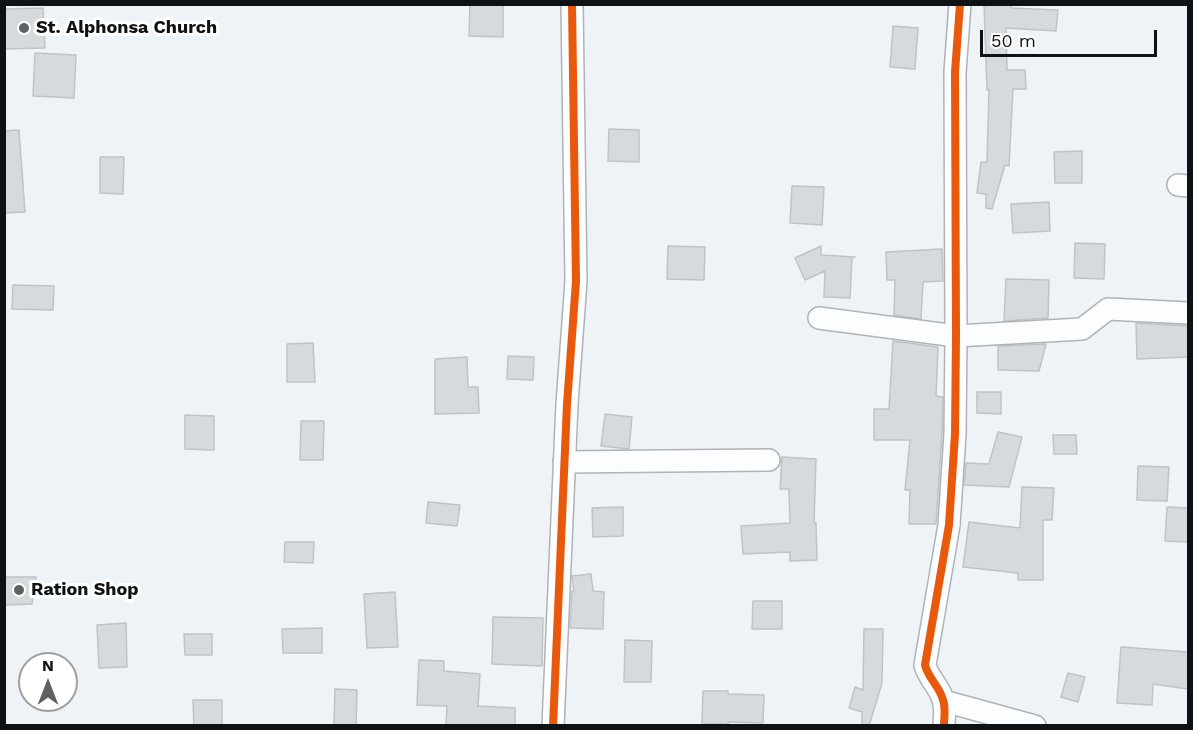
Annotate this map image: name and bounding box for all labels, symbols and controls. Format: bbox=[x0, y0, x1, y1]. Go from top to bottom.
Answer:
place label: St. Alphonsa Church bbox=[36, 17, 217, 39]
scale bar bbox=[983, 18, 1160, 56]
marker: St. Alphonsa Church bbox=[17, 21, 31, 35]
text: 50 m bbox=[991, 30, 1036, 51]
place label: Ration Shop bbox=[31, 579, 138, 601]
marker: Ration Shop bbox=[12, 583, 26, 597]
north arrow bbox=[18, 652, 78, 712]
text: N bbox=[42, 656, 54, 675]

